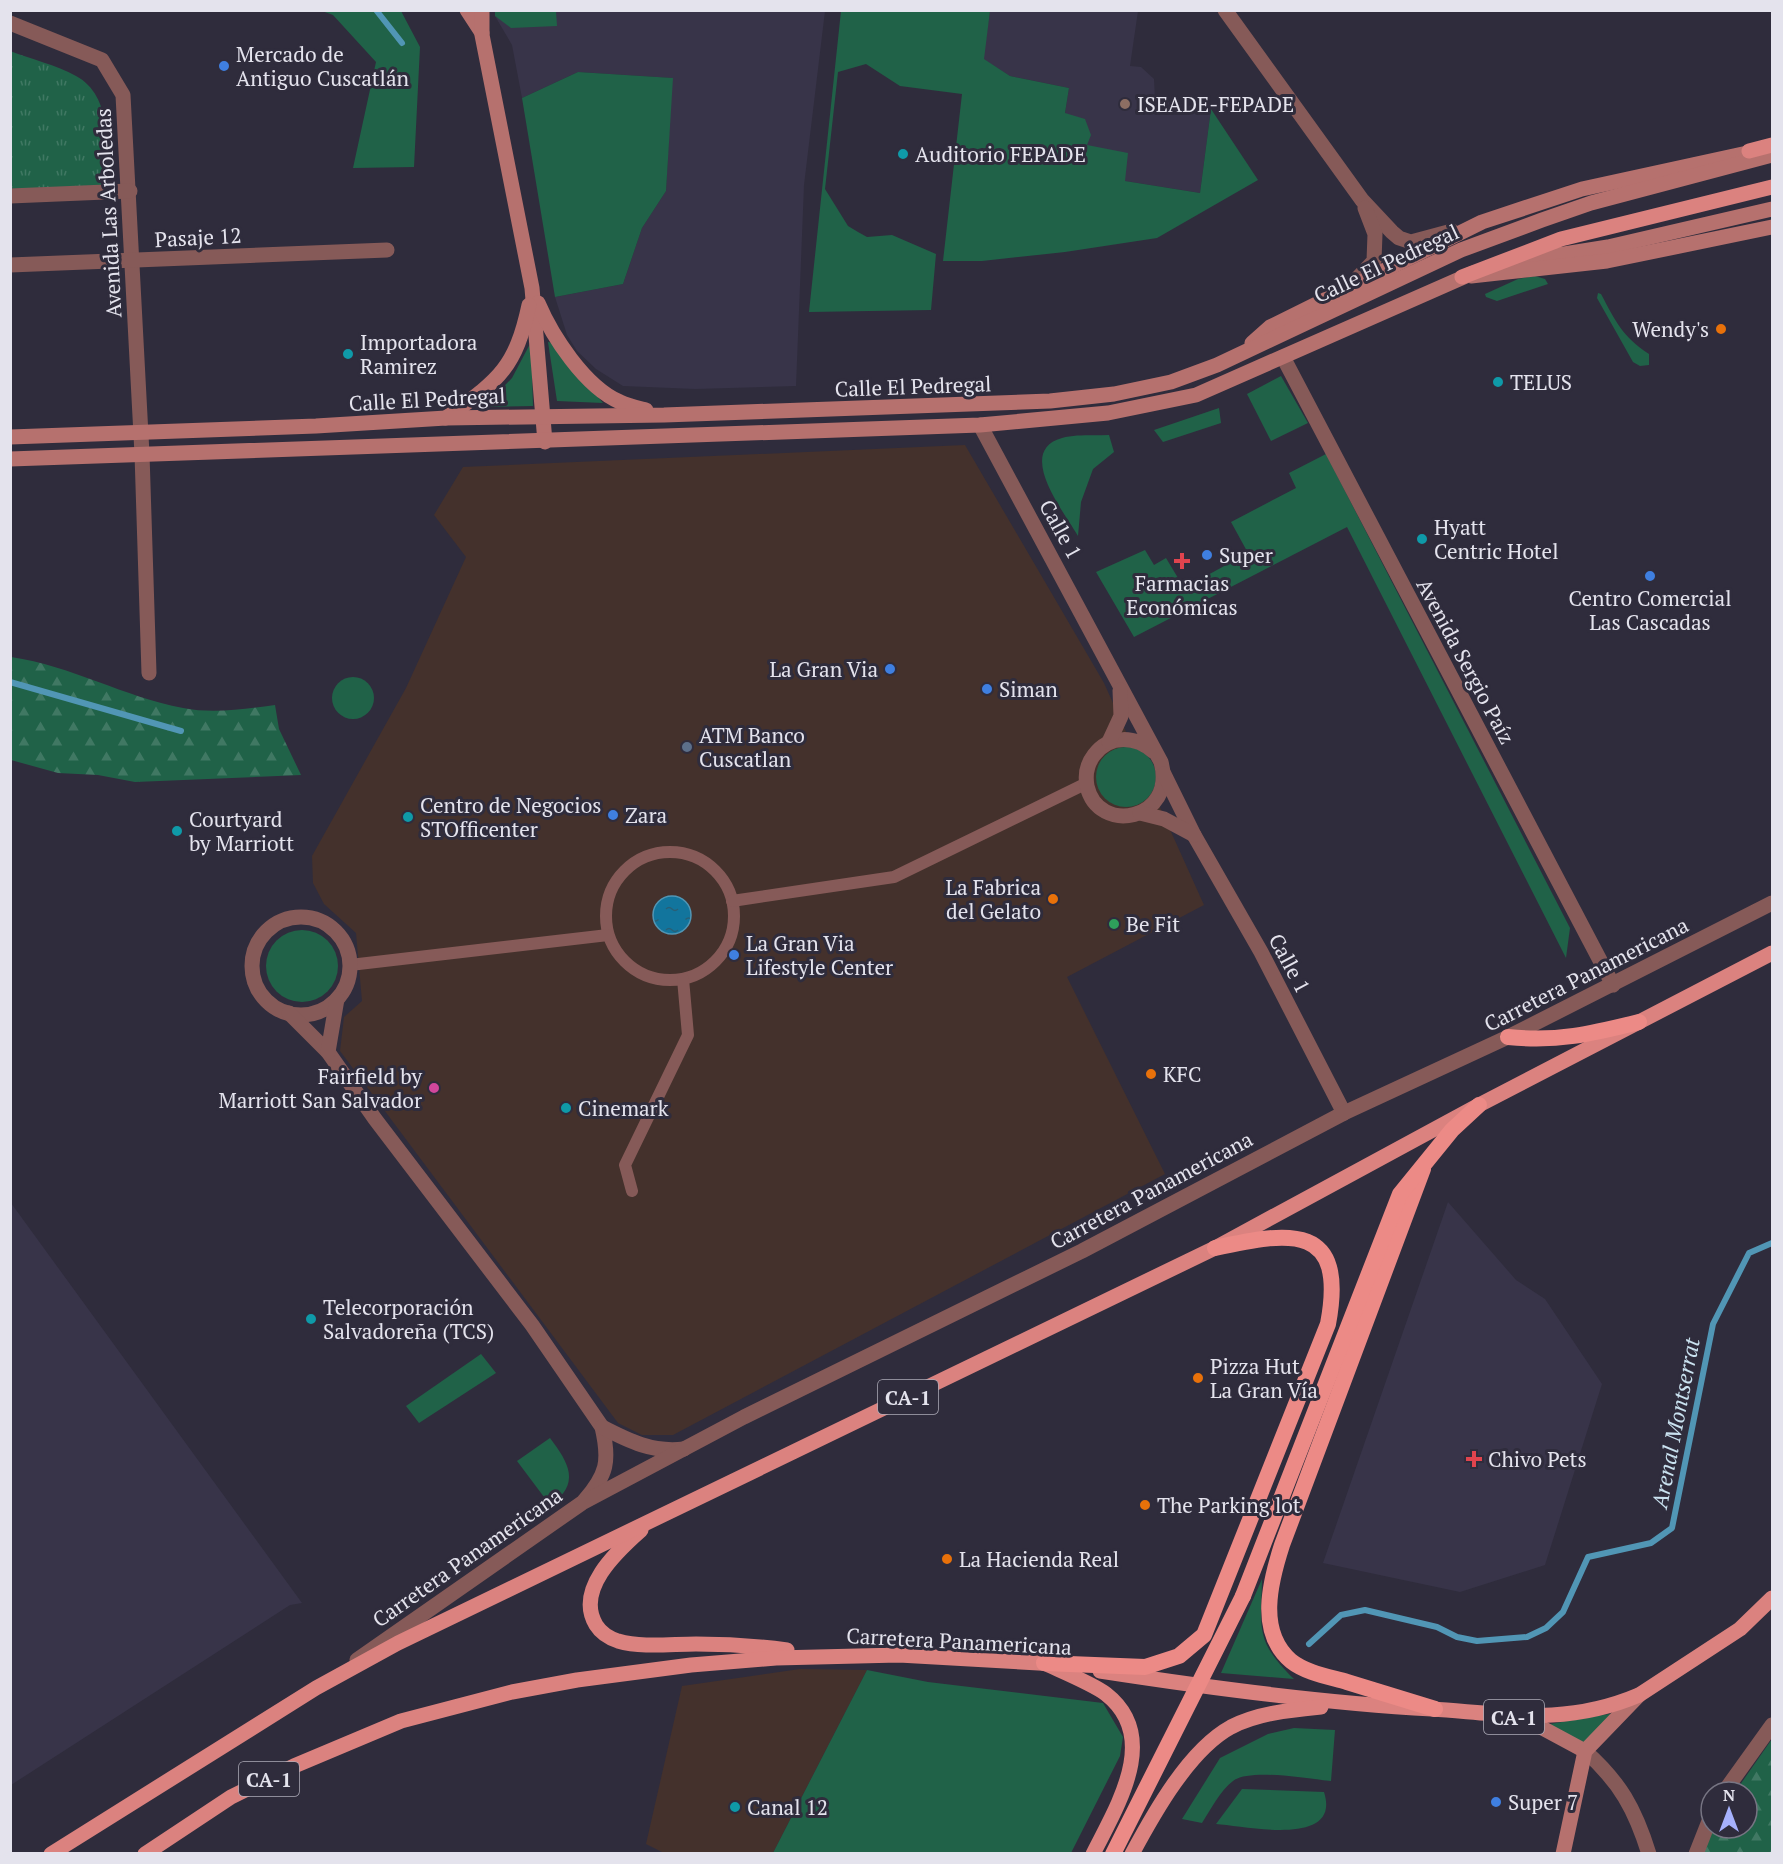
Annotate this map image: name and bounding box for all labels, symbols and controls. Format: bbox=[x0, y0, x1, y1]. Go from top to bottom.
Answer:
place label: Mercado de Antiguo Cuscatlán bbox=[236, 40, 410, 92]
marker: Mercado de Antiguo Cuscatlán bbox=[217, 59, 231, 73]
place label: ISEADE-FEPADE bbox=[1137, 90, 1294, 118]
marker: ISEADE-FEPADE bbox=[1118, 97, 1132, 111]
street label: Avenida Las Arboledas bbox=[89, 108, 127, 318]
place label: Auditorio FEPADE bbox=[915, 140, 1086, 168]
marker: Auditorio FEPADE bbox=[896, 147, 910, 161]
street label: Calle El Pedregal bbox=[1309, 217, 1463, 309]
street label: Pasaje 12 bbox=[154, 221, 242, 253]
place label: Wendy's bbox=[1632, 315, 1709, 343]
marker: Wendy's bbox=[1714, 322, 1728, 336]
place label: Importadora Ramirez bbox=[360, 328, 478, 380]
marker: Importadora Ramirez bbox=[341, 347, 355, 361]
place label: TELUS bbox=[1510, 368, 1572, 396]
street label: Calle El Pedregal bbox=[834, 369, 992, 403]
marker: TELUS bbox=[1491, 375, 1505, 389]
street label: Calle El Pedregal bbox=[348, 381, 506, 417]
street label: Calle 1 bbox=[1033, 494, 1089, 564]
place label: Hyatt Centric Hotel bbox=[1434, 513, 1558, 565]
marker: Hyatt Centric Hotel bbox=[1415, 532, 1429, 546]
place label: Super bbox=[1219, 541, 1273, 569]
marker: Super bbox=[1200, 548, 1214, 562]
marker: Farmacias Económicas bbox=[1175, 554, 1189, 568]
place label: Farmacias Económicas bbox=[1126, 569, 1238, 621]
marker: Centro Comercial Las Cascadas bbox=[1643, 569, 1657, 583]
street label: Avenida Sergio Paíz bbox=[1411, 573, 1521, 749]
place label: Centro Comercial Las Cascadas bbox=[1568, 584, 1732, 636]
place label: La Gran Via bbox=[769, 655, 878, 683]
marker: La Gran Via bbox=[883, 662, 897, 676]
place label: Siman bbox=[999, 675, 1058, 703]
marker: Siman bbox=[980, 682, 994, 696]
place label: ATM Banco Cuscatlan bbox=[699, 721, 805, 773]
marker: ATM Banco Cuscatlan bbox=[680, 740, 694, 754]
place label: Centro de Negocios STOfficenter bbox=[420, 791, 601, 843]
place label: Zara bbox=[625, 801, 667, 829]
place label: Courtyard by Marriott bbox=[189, 805, 294, 857]
marker: Zara bbox=[606, 808, 620, 822]
marker: Centro de Negocios STOfficenter bbox=[401, 810, 415, 824]
marker: Courtyard by Marriott bbox=[170, 824, 184, 838]
place label: La Fabrica del Gelato bbox=[946, 873, 1041, 925]
marker: La Fabrica del Gelato bbox=[1046, 892, 1060, 906]
place label: Be Fit bbox=[1126, 910, 1180, 938]
street label: Carretera Panamericana bbox=[1479, 910, 1693, 1038]
marker: Be Fit bbox=[1107, 917, 1121, 931]
street label: Calle 1 bbox=[1263, 928, 1317, 998]
place label: La Gran Via Lifestyle Center bbox=[746, 929, 893, 981]
marker: La Gran Via Lifestyle Center bbox=[727, 948, 741, 962]
place label: KFC bbox=[1163, 1060, 1202, 1088]
place label: Fairfield by Marriott San Salvador bbox=[218, 1062, 422, 1114]
marker: KFC bbox=[1144, 1067, 1158, 1081]
marker: Fairfield by Marriott San Salvador bbox=[427, 1081, 441, 1095]
place label: Cinemark bbox=[578, 1094, 669, 1122]
marker: Cinemark bbox=[559, 1101, 573, 1115]
street label: Carretera Panamericana bbox=[1045, 1124, 1258, 1255]
place label: Telecorporación Salvadoreña (TCS) bbox=[323, 1293, 494, 1345]
marker: Telecorporación Salvadoreña (TCS) bbox=[304, 1312, 318, 1326]
water label: Arenal Montserrat bbox=[1644, 1335, 1706, 1513]
place label: Pizza Hut La Gran Vía bbox=[1210, 1352, 1318, 1404]
marker: Pizza Hut La Gran Vía bbox=[1191, 1371, 1205, 1385]
road number: CA-1 bbox=[878, 1380, 938, 1414]
place label: Chivo Pets bbox=[1488, 1445, 1587, 1473]
marker: Chivo Pets bbox=[1465, 1450, 1483, 1468]
street label: Carretera Panamericana bbox=[367, 1481, 568, 1633]
place label: The Parking lot bbox=[1157, 1491, 1301, 1519]
marker: The Parking lot bbox=[1138, 1498, 1152, 1512]
place label: La Hacienda Real bbox=[959, 1545, 1119, 1573]
marker: La Hacienda Real bbox=[940, 1552, 954, 1566]
street label: Carretera Panamericana bbox=[846, 1621, 1073, 1661]
road number: CA-1 bbox=[1484, 1700, 1544, 1734]
road number: CA-1 bbox=[239, 1762, 299, 1796]
north arrow bbox=[1699, 1780, 1759, 1840]
text: N bbox=[1723, 1784, 1735, 1806]
place label: Super 7 bbox=[1508, 1788, 1578, 1816]
place label: Canal 12 bbox=[747, 1793, 828, 1821]
marker: Super 7 bbox=[1489, 1795, 1503, 1809]
marker: Canal 12 bbox=[728, 1800, 742, 1814]

